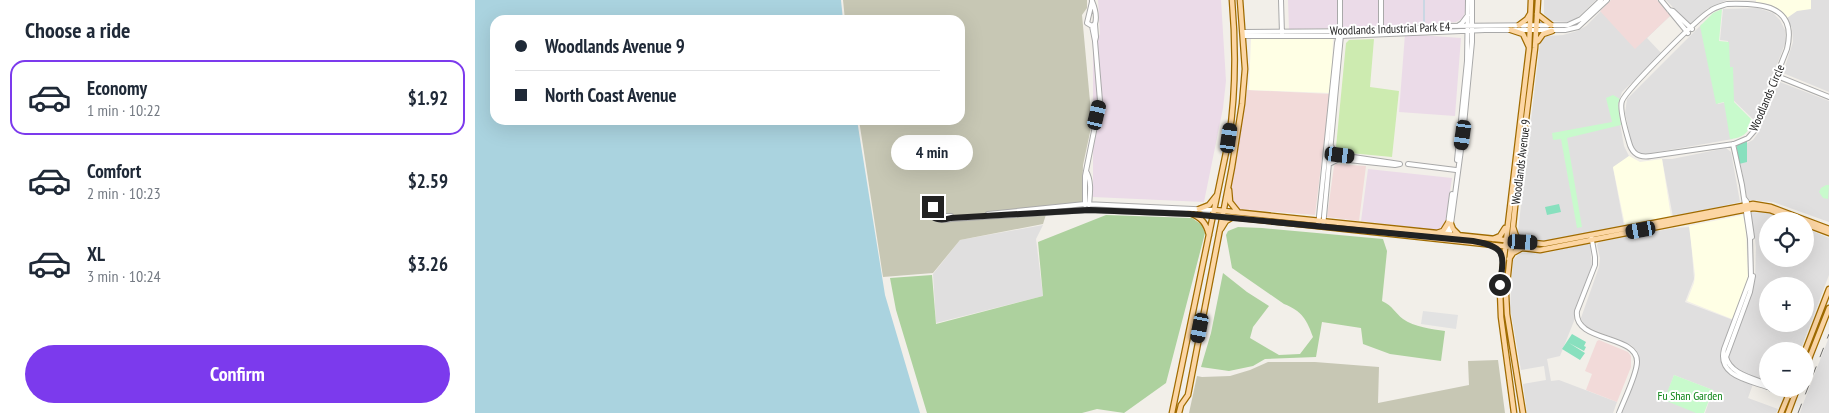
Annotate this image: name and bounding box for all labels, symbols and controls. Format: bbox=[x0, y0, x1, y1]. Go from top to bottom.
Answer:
text: Choose a ride bbox=[25, 16, 130, 44]
street label: Woodlands Industrial Park E4 bbox=[1330, 19, 1451, 38]
text: Woodlands Avenue 9 bbox=[545, 34, 685, 58]
street label: Woodlands Circle bbox=[1746, 62, 1787, 134]
icon: car bbox=[27, 75, 72, 120]
text: Economy bbox=[87, 76, 147, 100]
text: North Coast Avenue bbox=[545, 83, 677, 107]
text: $1.92 bbox=[408, 86, 448, 110]
car bbox=[1086, 99, 1107, 131]
text: 1 min · 10:22 bbox=[87, 100, 161, 120]
street label: Woodlands Avenue 9 bbox=[1508, 118, 1533, 205]
car bbox=[1453, 119, 1472, 151]
car bbox=[1219, 122, 1238, 154]
callout: 4 min bbox=[892, 134, 974, 170]
text: 4 min bbox=[916, 142, 948, 162]
car bbox=[1324, 146, 1355, 164]
icon: car bbox=[27, 158, 72, 203]
text: Comfort bbox=[87, 159, 141, 183]
text: $2.59 bbox=[408, 169, 448, 193]
text: 2 min · 10:23 bbox=[87, 183, 161, 203]
route end bbox=[922, 196, 944, 218]
map controls bbox=[1759, 212, 1814, 397]
button: locate bbox=[1759, 212, 1814, 267]
car bbox=[1624, 220, 1657, 240]
car bbox=[1507, 234, 1538, 250]
icon: car bbox=[27, 241, 72, 286]
text: XL bbox=[87, 242, 105, 266]
text: $3.26 bbox=[408, 252, 448, 276]
text: 3 min · 10:24 bbox=[87, 266, 161, 286]
route start bbox=[1489, 274, 1511, 296]
button: + bbox=[1759, 277, 1814, 332]
car bbox=[1189, 312, 1210, 344]
button: − bbox=[1759, 342, 1814, 397]
button: Confirm bbox=[25, 345, 450, 403]
park label: Fu Shan Garden bbox=[1657, 388, 1723, 403]

